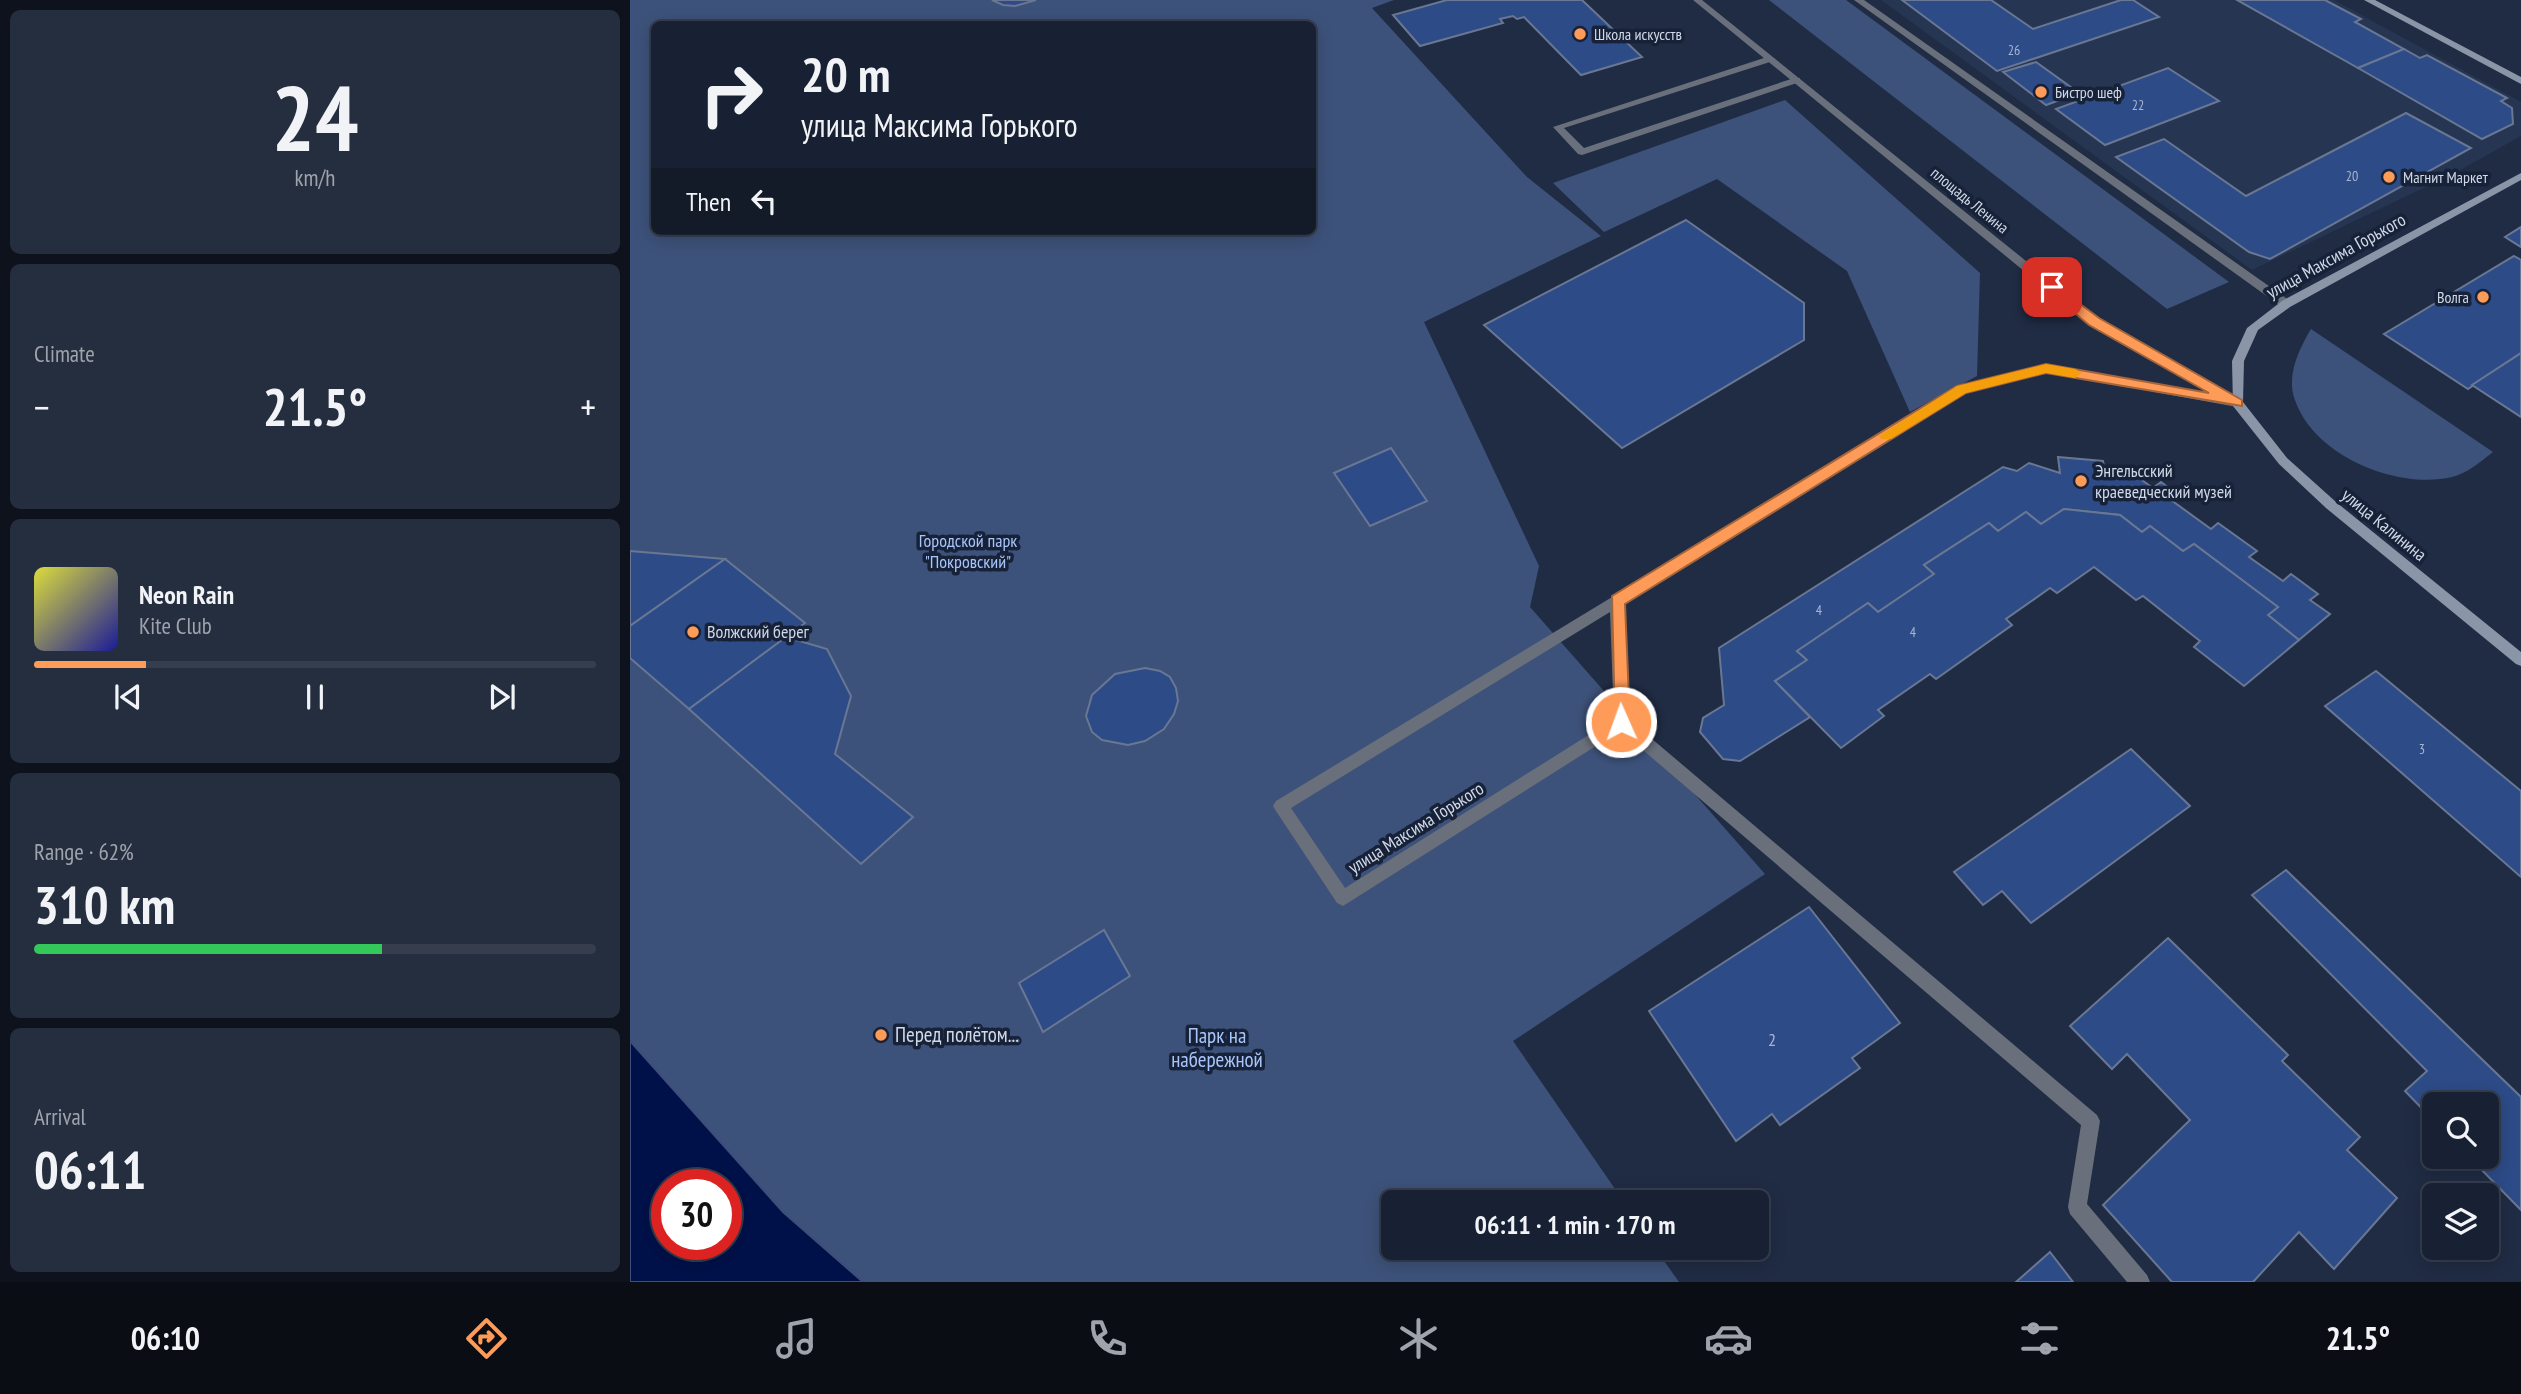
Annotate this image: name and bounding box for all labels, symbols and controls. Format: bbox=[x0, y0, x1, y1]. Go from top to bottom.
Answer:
place label: Школа искусств bbox=[1594, 24, 1682, 44]
marker: Школа искусств bbox=[1572, 26, 1588, 42]
house number: 26 bbox=[2008, 41, 2020, 59]
text: 20 m bbox=[801, 42, 890, 106]
icon: right bbox=[686, 49, 777, 140]
text: 24 bbox=[272, 58, 359, 176]
place label: Бистро шеф bbox=[2055, 82, 2122, 102]
marker: Бистро шеф bbox=[2033, 84, 2049, 100]
house number: 22 bbox=[2132, 96, 2144, 114]
text: улица Максима Горького bbox=[801, 104, 1078, 146]
text: km/h bbox=[295, 163, 335, 192]
street label: площадь Ленина bbox=[1927, 163, 2013, 237]
house number: 20 bbox=[2346, 167, 2358, 185]
place label: Магнит Маркет bbox=[2403, 167, 2489, 187]
marker: Магнит Маркет bbox=[2381, 169, 2397, 185]
icon: left bbox=[745, 182, 783, 220]
text: Then bbox=[686, 185, 731, 218]
street label: улица Максима Горького bbox=[2262, 208, 2410, 303]
pin bbox=[2022, 257, 2082, 317]
icon: arrive bbox=[2033, 268, 2071, 306]
place label: Волга bbox=[2437, 287, 2469, 307]
marker: Волга bbox=[2475, 289, 2491, 305]
text: Climate bbox=[34, 339, 95, 368]
text: 21.5° bbox=[263, 373, 367, 440]
text: − bbox=[34, 382, 50, 431]
text: + bbox=[580, 382, 596, 431]
place label: Энгельсский краеведческий музей bbox=[2095, 459, 2232, 503]
marker: Энгельсский краеведческий музей bbox=[2073, 473, 2089, 489]
street label: улица Калинина bbox=[2337, 483, 2431, 566]
park label: Городской парк "Покровский" bbox=[919, 529, 1017, 573]
text: Neon Rain bbox=[139, 578, 234, 611]
house number: 4 bbox=[1816, 601, 1823, 619]
text: Kite Club bbox=[139, 611, 212, 640]
place label: Волжский берег bbox=[707, 620, 810, 643]
house number: 4 bbox=[1910, 623, 1917, 641]
marker: Волжский берег bbox=[685, 624, 701, 640]
icon: previous bbox=[109, 678, 147, 716]
icon: pause bbox=[296, 678, 334, 716]
icon: next bbox=[483, 678, 521, 716]
position arrow bbox=[1584, 685, 1658, 759]
house number: 3 bbox=[2419, 740, 2425, 758]
street label: улица Максима Горького bbox=[1344, 776, 1488, 879]
text: Range · 62% bbox=[34, 837, 134, 866]
text: 310 km bbox=[34, 871, 175, 938]
place label: Перед полётом... bbox=[895, 1021, 1019, 1048]
park label: Парк на набережной bbox=[1171, 1022, 1263, 1073]
marker: Перед полётом... bbox=[873, 1027, 889, 1043]
house number: 2 bbox=[1768, 1028, 1776, 1051]
map controls bbox=[2422, 1092, 2499, 1260]
button: search bbox=[2422, 1092, 2499, 1169]
text: Arrival bbox=[34, 1102, 86, 1131]
text: 06:11 bbox=[34, 1136, 146, 1203]
speed limit sign: 30 bbox=[651, 1169, 742, 1260]
button: layers bbox=[2422, 1183, 2499, 1260]
text: 06:11 · 1 min · 170 m bbox=[1475, 1208, 1675, 1241]
icon: directions bbox=[462, 1314, 511, 1363]
icon: music bbox=[772, 1314, 821, 1363]
icon: phone bbox=[1083, 1314, 1132, 1363]
icon: climate bbox=[1394, 1314, 1443, 1363]
icon: car bbox=[1704, 1314, 1753, 1363]
icon: filters bbox=[2015, 1314, 2064, 1363]
text: 06:10 bbox=[131, 1317, 200, 1359]
text: 21.5° bbox=[2326, 1317, 2390, 1359]

